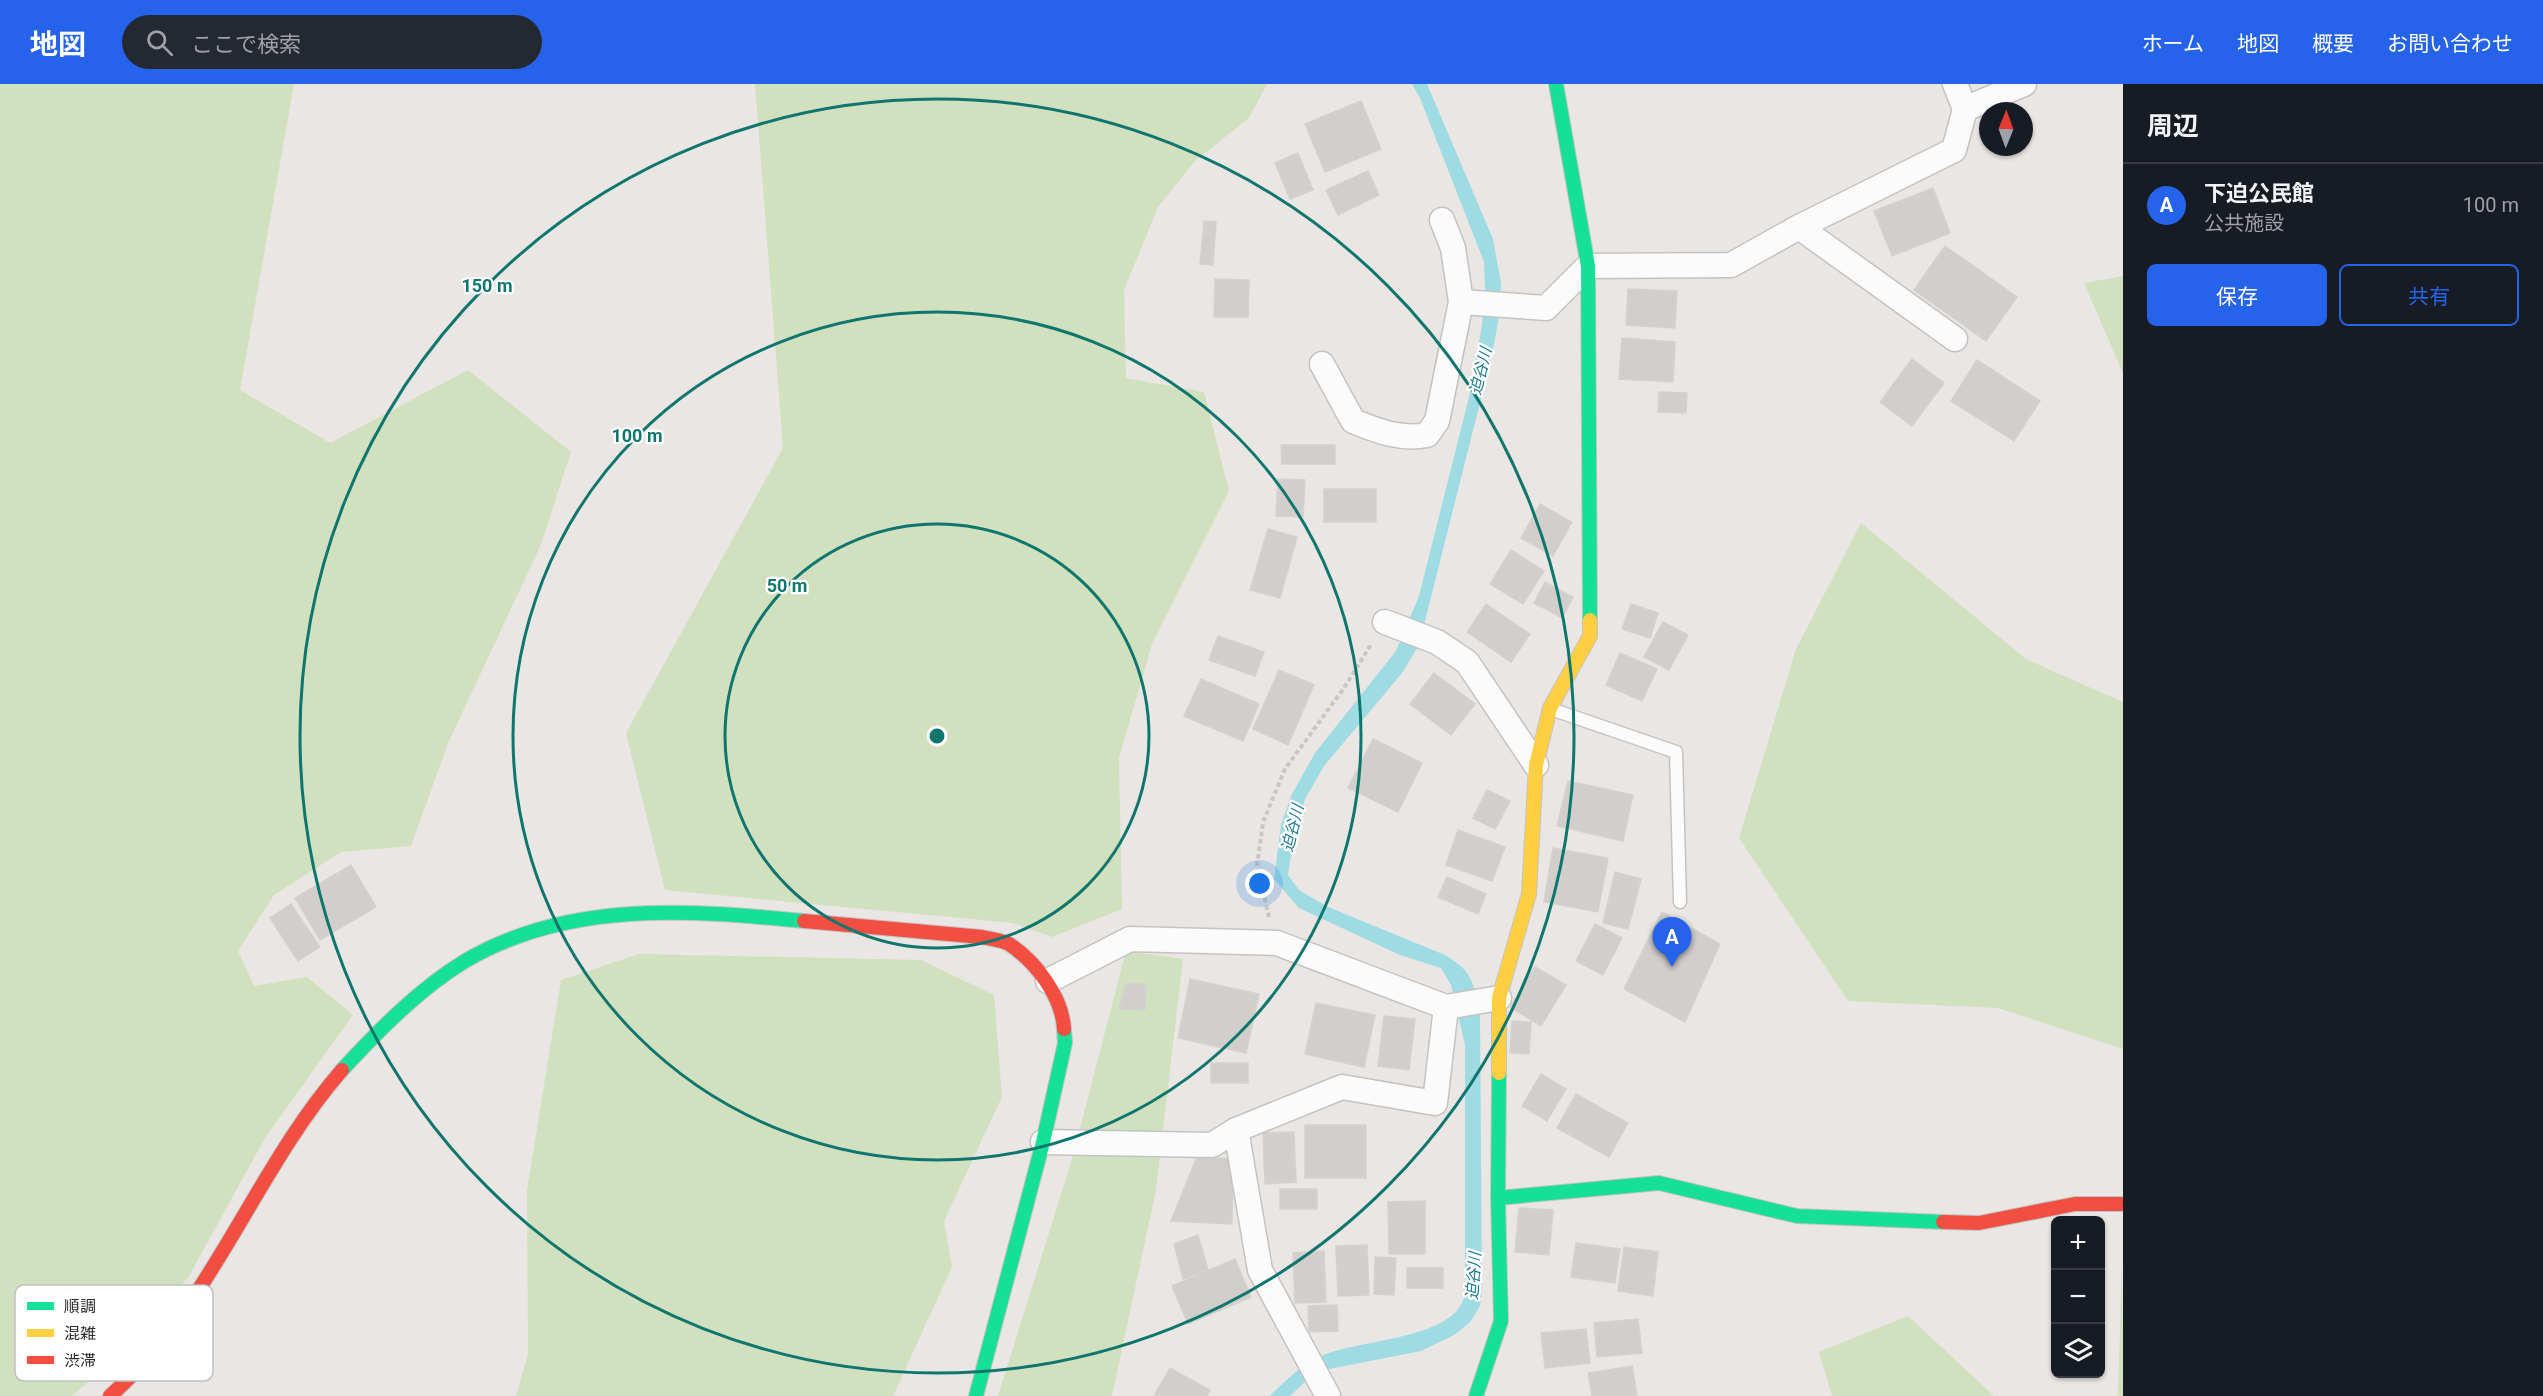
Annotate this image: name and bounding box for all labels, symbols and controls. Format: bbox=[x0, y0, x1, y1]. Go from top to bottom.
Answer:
search box bbox=[122, 15, 542, 69]
icon: search bbox=[143, 26, 176, 59]
text: 地図 bbox=[30, 28, 86, 61]
text: ここで検索 bbox=[191, 32, 301, 57]
text: ホーム bbox=[2142, 32, 2204, 56]
text: 地図 bbox=[2237, 32, 2279, 56]
text: 概要 bbox=[2312, 32, 2354, 56]
text: お問い合わせ bbox=[2387, 32, 2513, 56]
north arrow bbox=[1979, 102, 2033, 156]
text: 周辺 bbox=[2147, 111, 2199, 141]
text: 下迫公民館 bbox=[2204, 181, 2314, 206]
text: A bbox=[2160, 193, 2173, 217]
text: 100 m bbox=[2463, 193, 2519, 217]
text: 公共施設 bbox=[2204, 211, 2284, 235]
button: 保存 bbox=[2147, 264, 2327, 326]
button: 共有 bbox=[2339, 264, 2519, 326]
text: 150 m bbox=[461, 275, 513, 296]
water label: 迫谷川 bbox=[1465, 344, 1496, 397]
text: 100 m bbox=[611, 425, 663, 446]
text: 50 m bbox=[767, 575, 807, 596]
centre of rings bbox=[927, 726, 947, 746]
water label: 迫谷川 bbox=[1277, 801, 1308, 854]
your location bbox=[1245, 869, 1274, 898]
pin: A bbox=[1652, 918, 1692, 967]
map controls bbox=[2051, 1216, 2105, 1378]
button: + bbox=[2051, 1216, 2105, 1270]
water label: 迫谷川 bbox=[1462, 1249, 1485, 1301]
button: − bbox=[2051, 1270, 2105, 1324]
legend bbox=[15, 1285, 213, 1381]
text: 順調 bbox=[64, 1297, 96, 1316]
text: 混雑 bbox=[64, 1324, 96, 1343]
button: layers bbox=[2051, 1324, 2105, 1378]
text: 渋滞 bbox=[64, 1351, 96, 1370]

